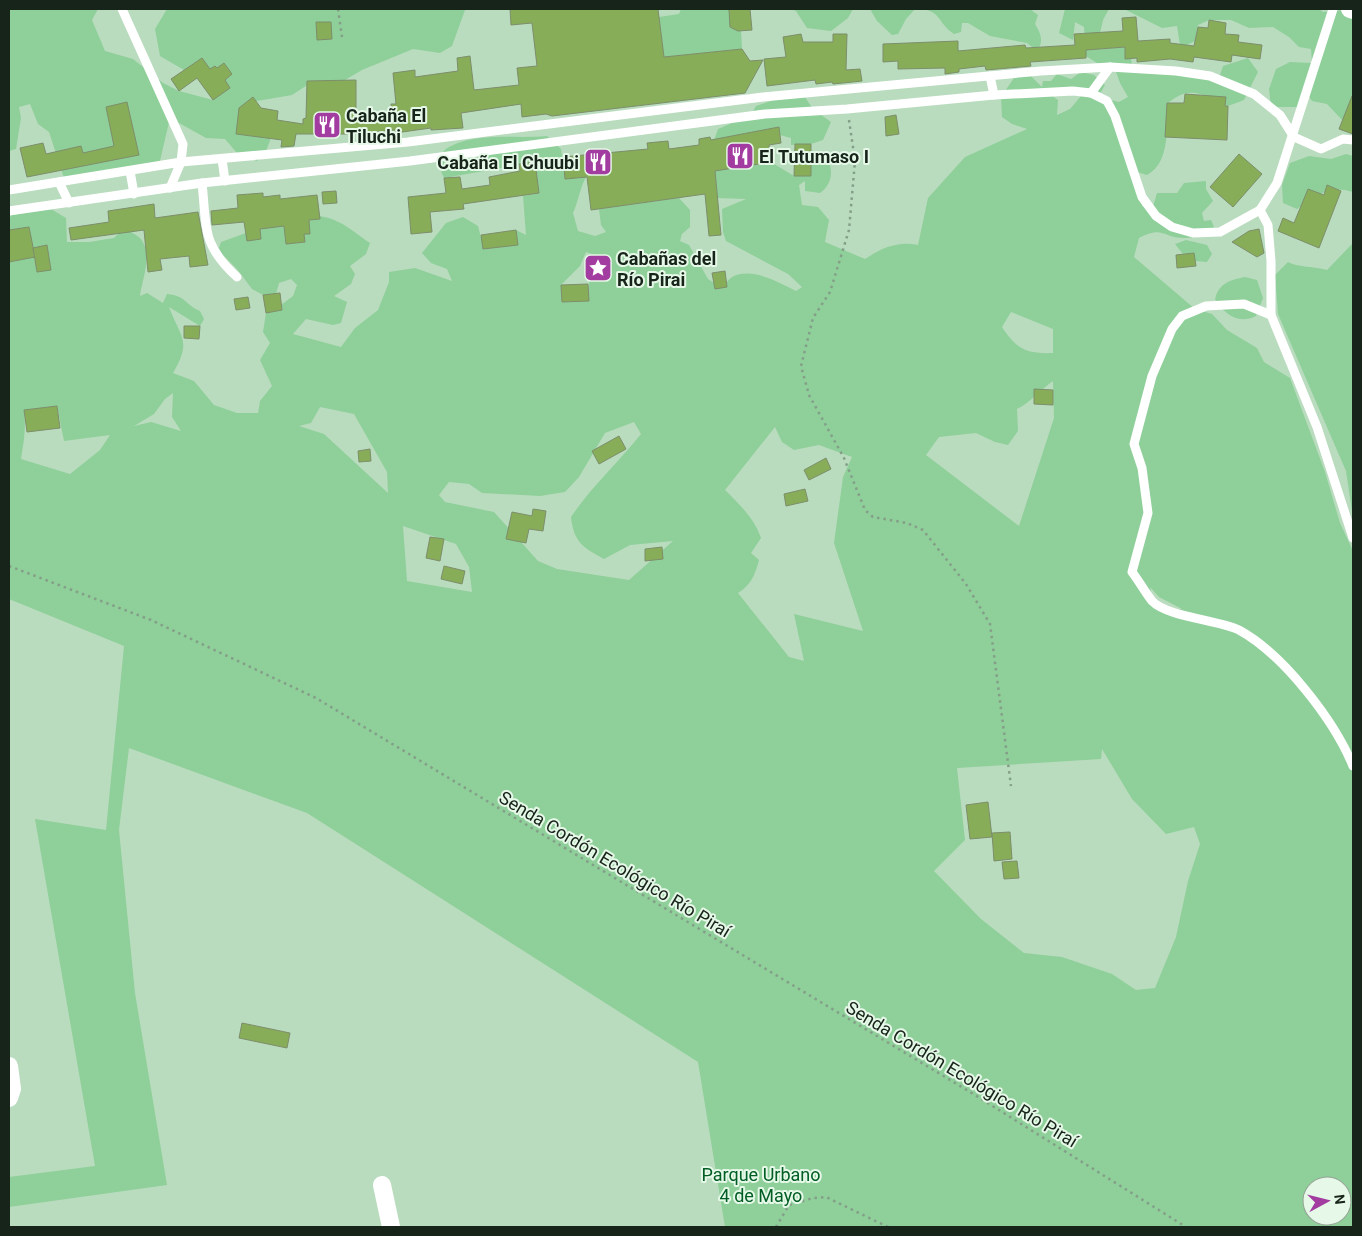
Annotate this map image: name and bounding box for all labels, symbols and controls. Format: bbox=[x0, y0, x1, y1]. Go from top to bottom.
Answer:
place label: Cabaña El Tiluchi bbox=[346, 105, 426, 147]
restaurant icon: Cabaña El Tiluchi bbox=[312, 110, 342, 140]
restaurant icon: El Tutumaso I bbox=[725, 141, 755, 171]
place label: El Tutumaso I bbox=[759, 146, 869, 167]
restaurant icon: Cabaña El Chuubi bbox=[583, 147, 613, 177]
place label: Cabaña El Chuubi bbox=[437, 152, 579, 173]
place label: Cabañas del Río Pirai bbox=[617, 248, 716, 290]
place icon: Cabañas del Río Pirai bbox=[583, 253, 613, 283]
street label: Senda Cordón Ecológico Río Piraí bbox=[495, 786, 735, 942]
street label: Senda Cordón Ecológico Río Piraí bbox=[842, 996, 1082, 1152]
park label: Parque Urbano 4 de Mayo bbox=[701, 1164, 821, 1206]
north arrow bbox=[1302, 1176, 1352, 1226]
text: N bbox=[1331, 1194, 1348, 1205]

